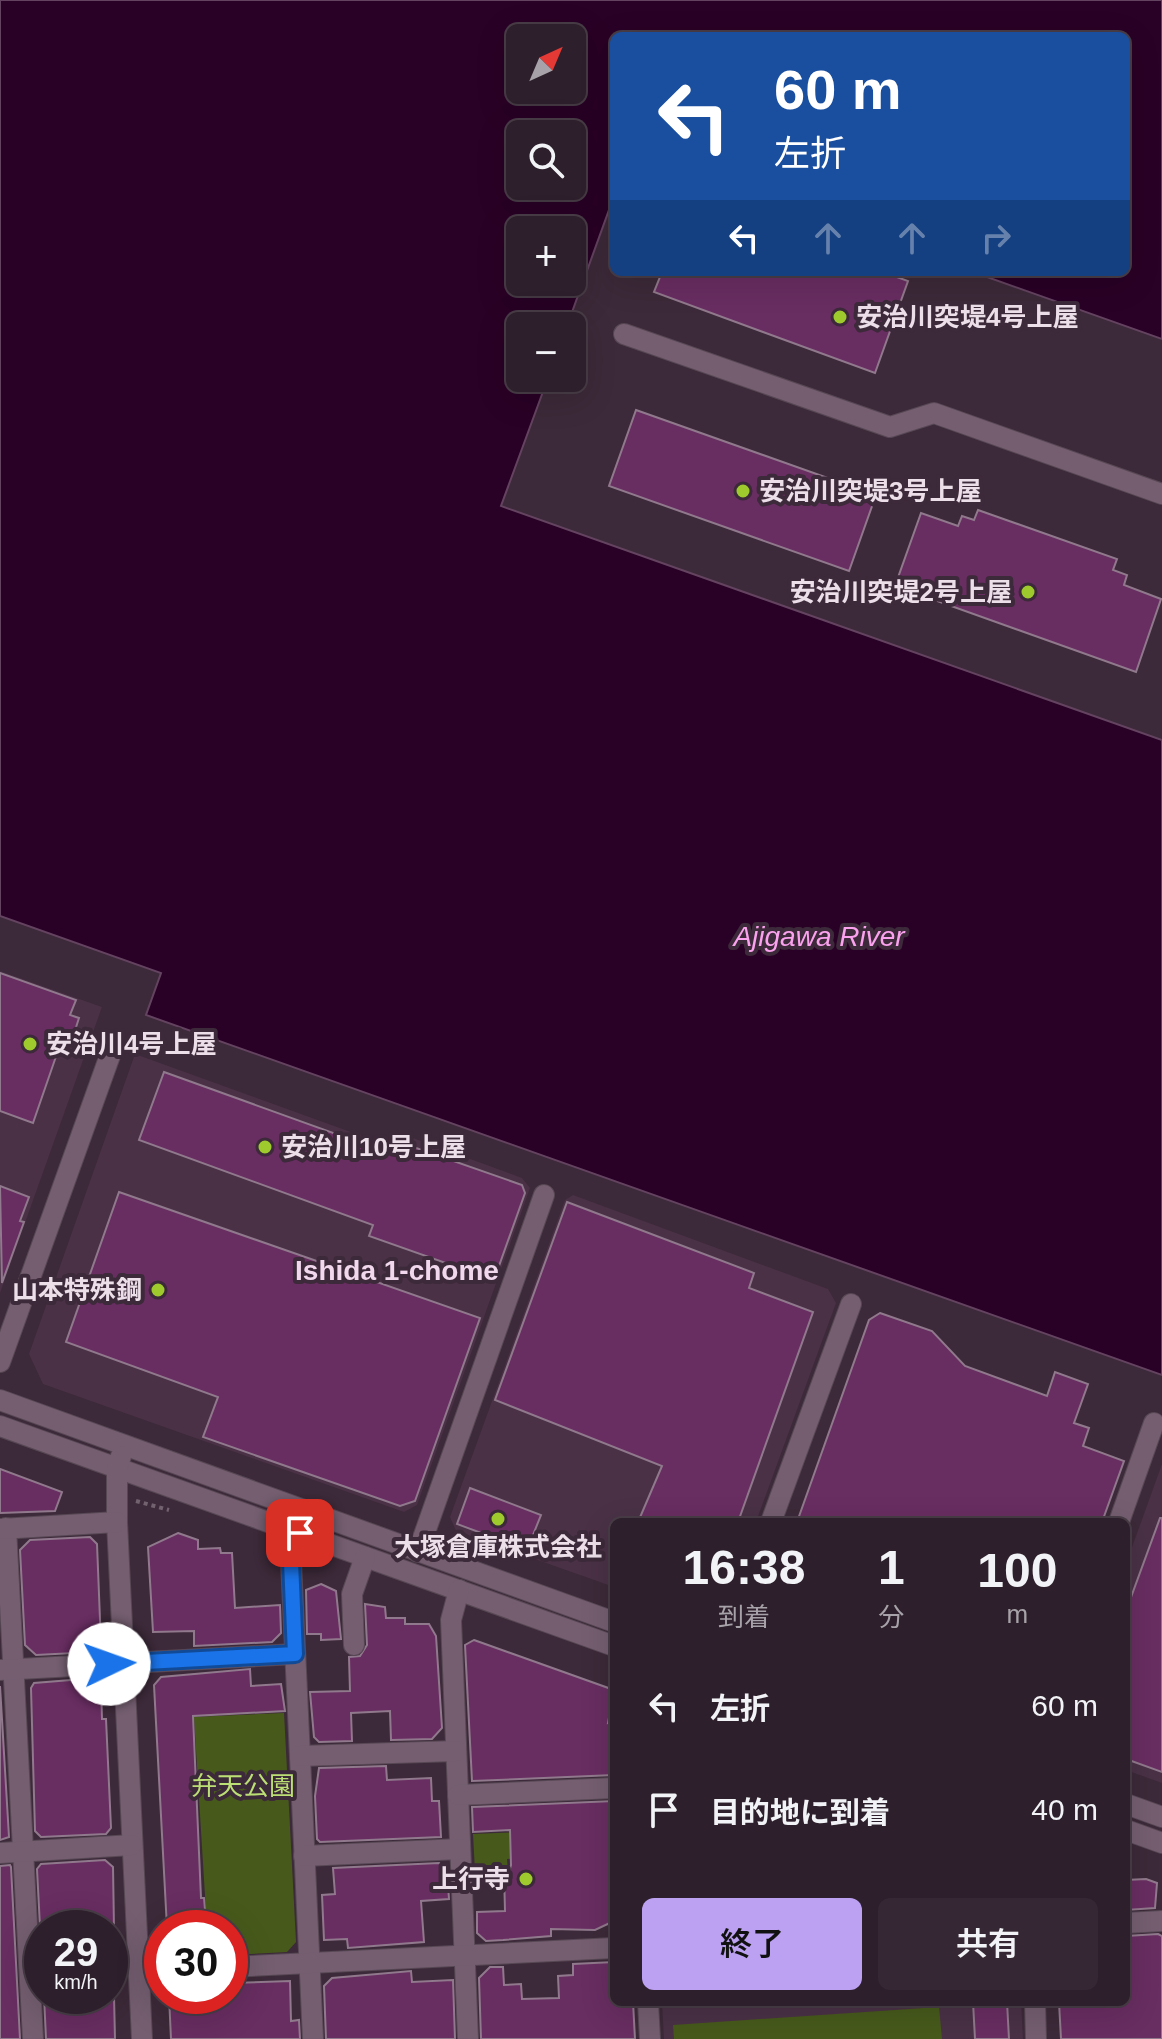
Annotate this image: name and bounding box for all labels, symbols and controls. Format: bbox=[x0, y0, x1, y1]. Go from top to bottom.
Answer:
north arrow bbox=[506, 24, 586, 104]
map controls bbox=[506, 24, 586, 392]
text: 60 m bbox=[774, 58, 902, 121]
icon: left bbox=[642, 64, 746, 168]
button: search bbox=[506, 120, 586, 200]
text: 左折 bbox=[774, 133, 846, 174]
button: + bbox=[506, 216, 586, 296]
icon: left bbox=[722, 216, 766, 260]
icon: ahead bbox=[806, 216, 850, 260]
icon: ahead bbox=[890, 216, 934, 260]
icon: right bbox=[974, 216, 1018, 260]
place label: 安治川突堤4号上屋 bbox=[856, 302, 1078, 332]
marker: 安治川突堤4号上屋 bbox=[831, 308, 849, 326]
button: − bbox=[506, 312, 586, 392]
place label: 安治川突堤3号上屋 bbox=[759, 476, 981, 506]
marker: 安治川突堤3号上屋 bbox=[734, 482, 752, 500]
place label: 安治川突堤2号上屋 bbox=[790, 577, 1012, 607]
marker: 安治川突堤2号上屋 bbox=[1019, 583, 1037, 601]
water label: Ajigawa River bbox=[731, 921, 906, 952]
place label: 安治川4号上屋 bbox=[46, 1029, 216, 1059]
marker: 安治川4号上屋 bbox=[21, 1035, 39, 1053]
place label: 安治川10号上屋 bbox=[281, 1132, 466, 1162]
marker: 安治川10号上屋 bbox=[256, 1138, 274, 1156]
district label: Ishida 1-chome bbox=[295, 1255, 499, 1286]
place label: 山本特殊鋼 bbox=[12, 1275, 142, 1305]
marker: 山本特殊鋼 bbox=[149, 1281, 167, 1299]
pin bbox=[266, 1499, 334, 1567]
marker: 大塚倉庫株式会社 bbox=[489, 1510, 507, 1528]
icon: arrive bbox=[278, 1511, 322, 1555]
place label: 大塚倉庫株式会社 bbox=[394, 1532, 602, 1562]
text: 16:38 bbox=[683, 1541, 805, 1594]
text: 1 bbox=[878, 1541, 905, 1594]
text: 100 bbox=[977, 1544, 1057, 1597]
text: m bbox=[1007, 1599, 1028, 1629]
text: 到着 bbox=[718, 1602, 770, 1632]
text: 分 bbox=[878, 1602, 904, 1632]
position arrow bbox=[67, 1622, 151, 1706]
icon: left bbox=[642, 1684, 686, 1728]
text: 60 m bbox=[1031, 1689, 1098, 1722]
text: 左折 bbox=[710, 1692, 770, 1725]
park label: 弁天公園 bbox=[191, 1771, 295, 1801]
icon: arrive bbox=[642, 1788, 686, 1832]
text: 40 m bbox=[1031, 1793, 1098, 1826]
text: 目的地に到着 bbox=[710, 1796, 890, 1829]
place label: 上行寺 bbox=[432, 1864, 510, 1894]
marker: 上行寺 bbox=[517, 1870, 535, 1888]
button: 終了 bbox=[642, 1898, 862, 1990]
button: 共有 bbox=[878, 1898, 1098, 1990]
speed limit sign: 30 bbox=[144, 1910, 248, 2014]
text: 29 bbox=[54, 1930, 98, 1974]
text: km/h bbox=[54, 1971, 98, 1993]

